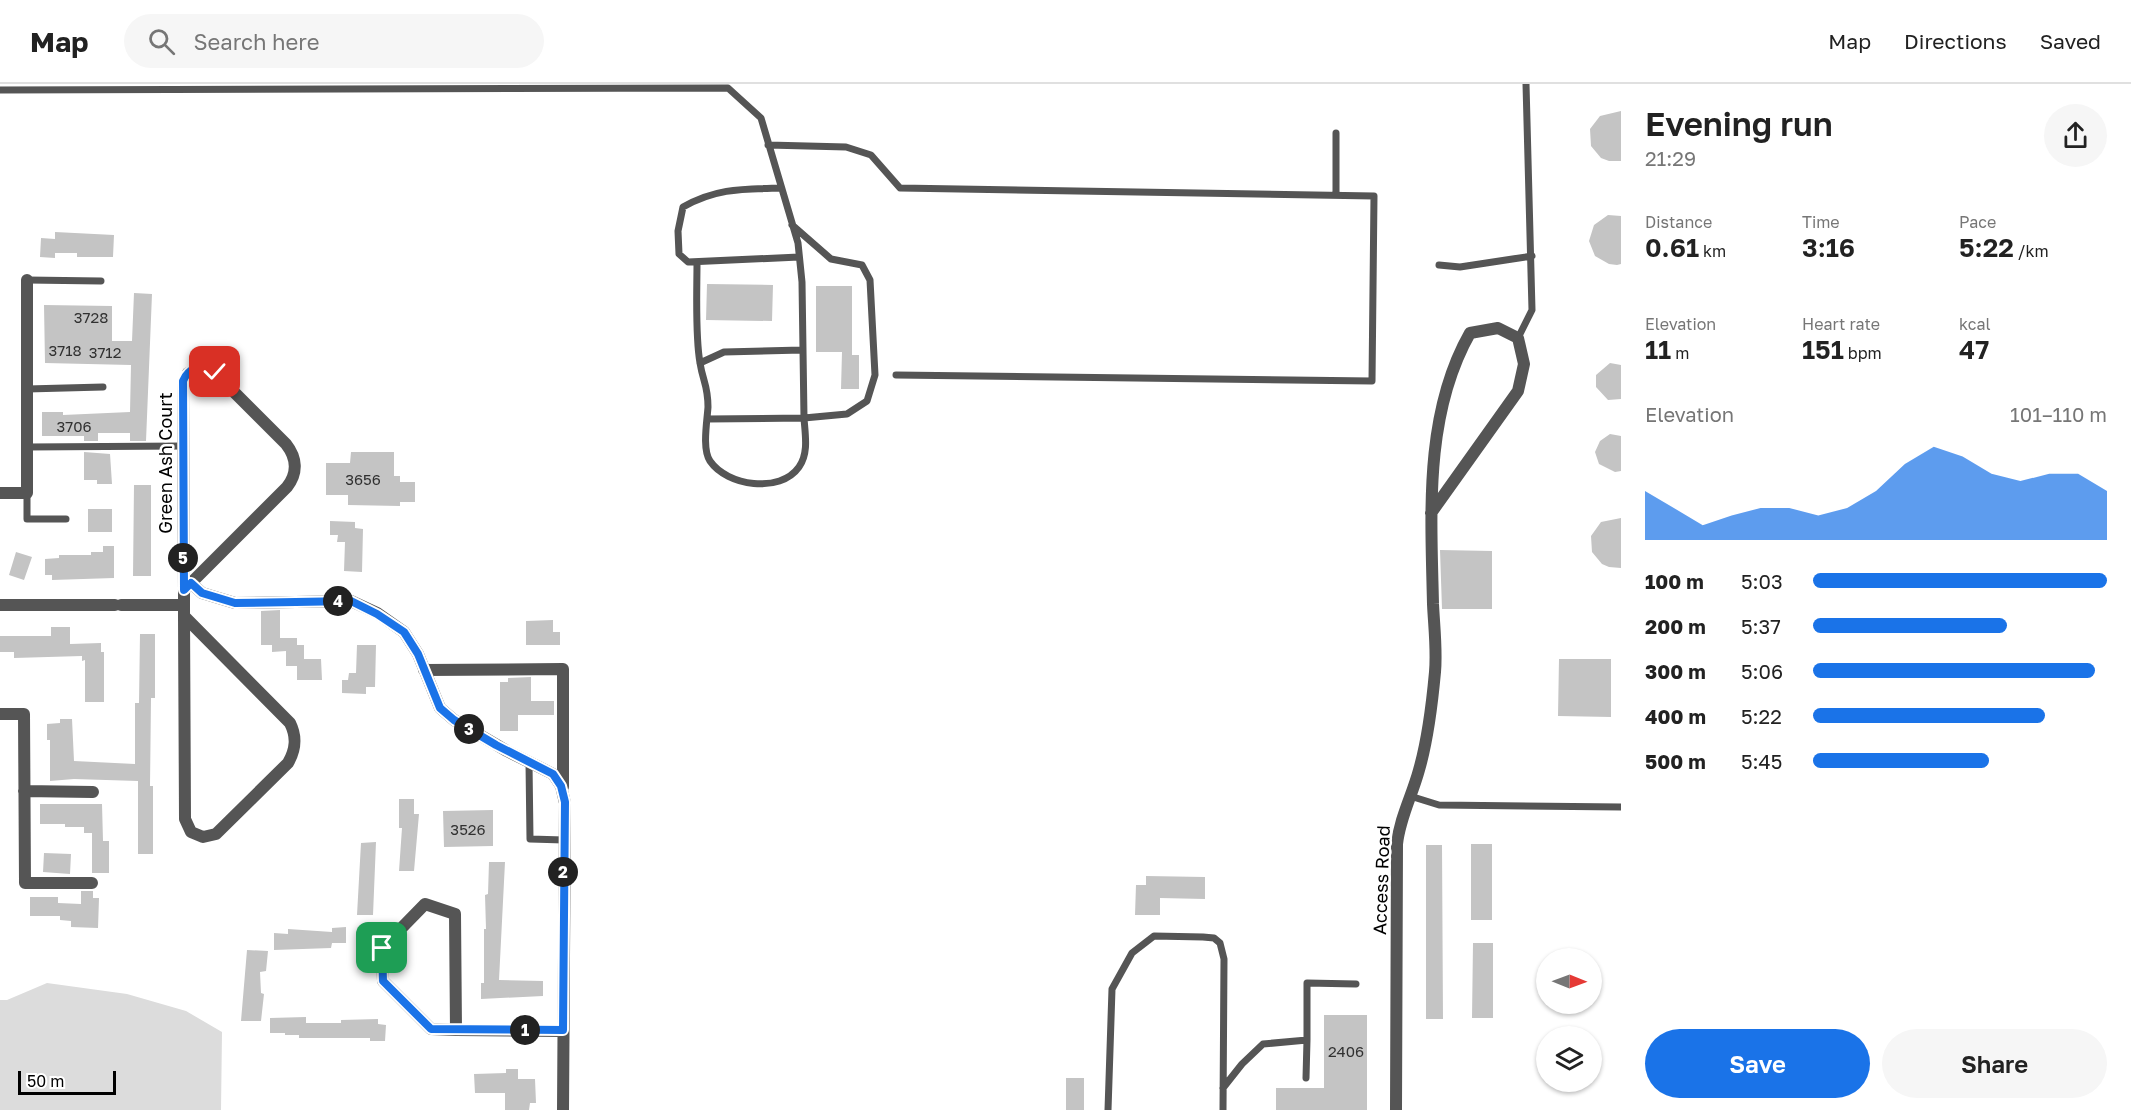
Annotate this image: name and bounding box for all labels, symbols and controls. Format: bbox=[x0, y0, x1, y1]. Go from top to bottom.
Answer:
search box bbox=[124, 14, 544, 68]
text: Map bbox=[30, 25, 88, 58]
icon: search bbox=[145, 25, 178, 58]
text: Search here bbox=[193, 28, 319, 55]
text: Map bbox=[1828, 28, 1871, 54]
text: Directions bbox=[1904, 28, 2007, 54]
text: Saved bbox=[2040, 28, 2101, 54]
text: Evening run bbox=[1645, 104, 1833, 143]
button: share bbox=[2044, 104, 2107, 167]
text: 21:29 bbox=[1645, 146, 1696, 170]
text: Distance bbox=[1645, 212, 1712, 232]
text: Time bbox=[1802, 212, 1840, 232]
text: Pace bbox=[1959, 212, 1996, 232]
text: 0.61 bbox=[1645, 232, 1699, 263]
text: 3:16 bbox=[1802, 232, 1855, 263]
text: 5:22 bbox=[1959, 232, 2014, 263]
text: km bbox=[1699, 241, 1726, 261]
text: /km bbox=[2014, 241, 2049, 261]
house number: 3728 bbox=[74, 308, 108, 326]
text: Elevation bbox=[1645, 314, 1716, 334]
text: Heart rate bbox=[1802, 314, 1880, 334]
text: kcal bbox=[1959, 314, 1991, 334]
text: 11 bbox=[1645, 334, 1671, 365]
text: 151 bbox=[1802, 334, 1844, 365]
text: 47 bbox=[1959, 334, 1989, 365]
house number: 3718 bbox=[48, 341, 82, 359]
house number: 3712 bbox=[89, 343, 121, 361]
text: m bbox=[1671, 343, 1689, 363]
text: bpm bbox=[1844, 343, 1882, 363]
pin bbox=[189, 346, 240, 397]
icon: check bbox=[198, 355, 231, 388]
street label: Green Ash Court bbox=[154, 392, 176, 534]
text: Elevation bbox=[1645, 402, 1734, 426]
text: 101–110 m bbox=[2010, 402, 2107, 426]
house number: 3706 bbox=[56, 417, 92, 435]
house number: 3656 bbox=[345, 470, 381, 488]
pin: 5 bbox=[168, 543, 198, 573]
text: 5 bbox=[178, 548, 188, 568]
text: 100 m bbox=[1645, 569, 1704, 593]
text: 5:03 bbox=[1741, 569, 1783, 593]
pin: 4 bbox=[323, 586, 353, 616]
text: 4 bbox=[333, 591, 343, 611]
text: 200 m bbox=[1645, 614, 1706, 638]
text: 5:37 bbox=[1741, 614, 1781, 638]
text: 300 m bbox=[1645, 659, 1706, 683]
text: 5:06 bbox=[1741, 659, 1783, 683]
text: 400 m bbox=[1645, 704, 1706, 728]
text: 5:22 bbox=[1741, 704, 1782, 728]
pin: 3 bbox=[454, 714, 484, 744]
text: 3 bbox=[464, 719, 474, 739]
text: 500 m bbox=[1645, 749, 1706, 773]
text: 5:45 bbox=[1741, 749, 1782, 773]
house number: 3526 bbox=[450, 820, 486, 838]
street label: Access Road bbox=[1368, 825, 1394, 935]
pin: 2 bbox=[548, 857, 578, 887]
text: 2 bbox=[558, 862, 568, 882]
pin bbox=[356, 922, 407, 973]
icon: arrive bbox=[365, 931, 398, 964]
north arrow bbox=[1536, 948, 1602, 1014]
map controls bbox=[1536, 948, 1602, 1092]
pin: 1 bbox=[510, 1015, 540, 1045]
text: 1 bbox=[521, 1020, 529, 1040]
button: layers bbox=[1536, 1026, 1602, 1092]
button: Save bbox=[1645, 1029, 1870, 1098]
button: Share bbox=[1882, 1029, 2107, 1098]
house number: 2406 bbox=[1328, 1042, 1364, 1060]
scale bar bbox=[18, 1068, 116, 1096]
text: 50 m bbox=[27, 1071, 64, 1091]

